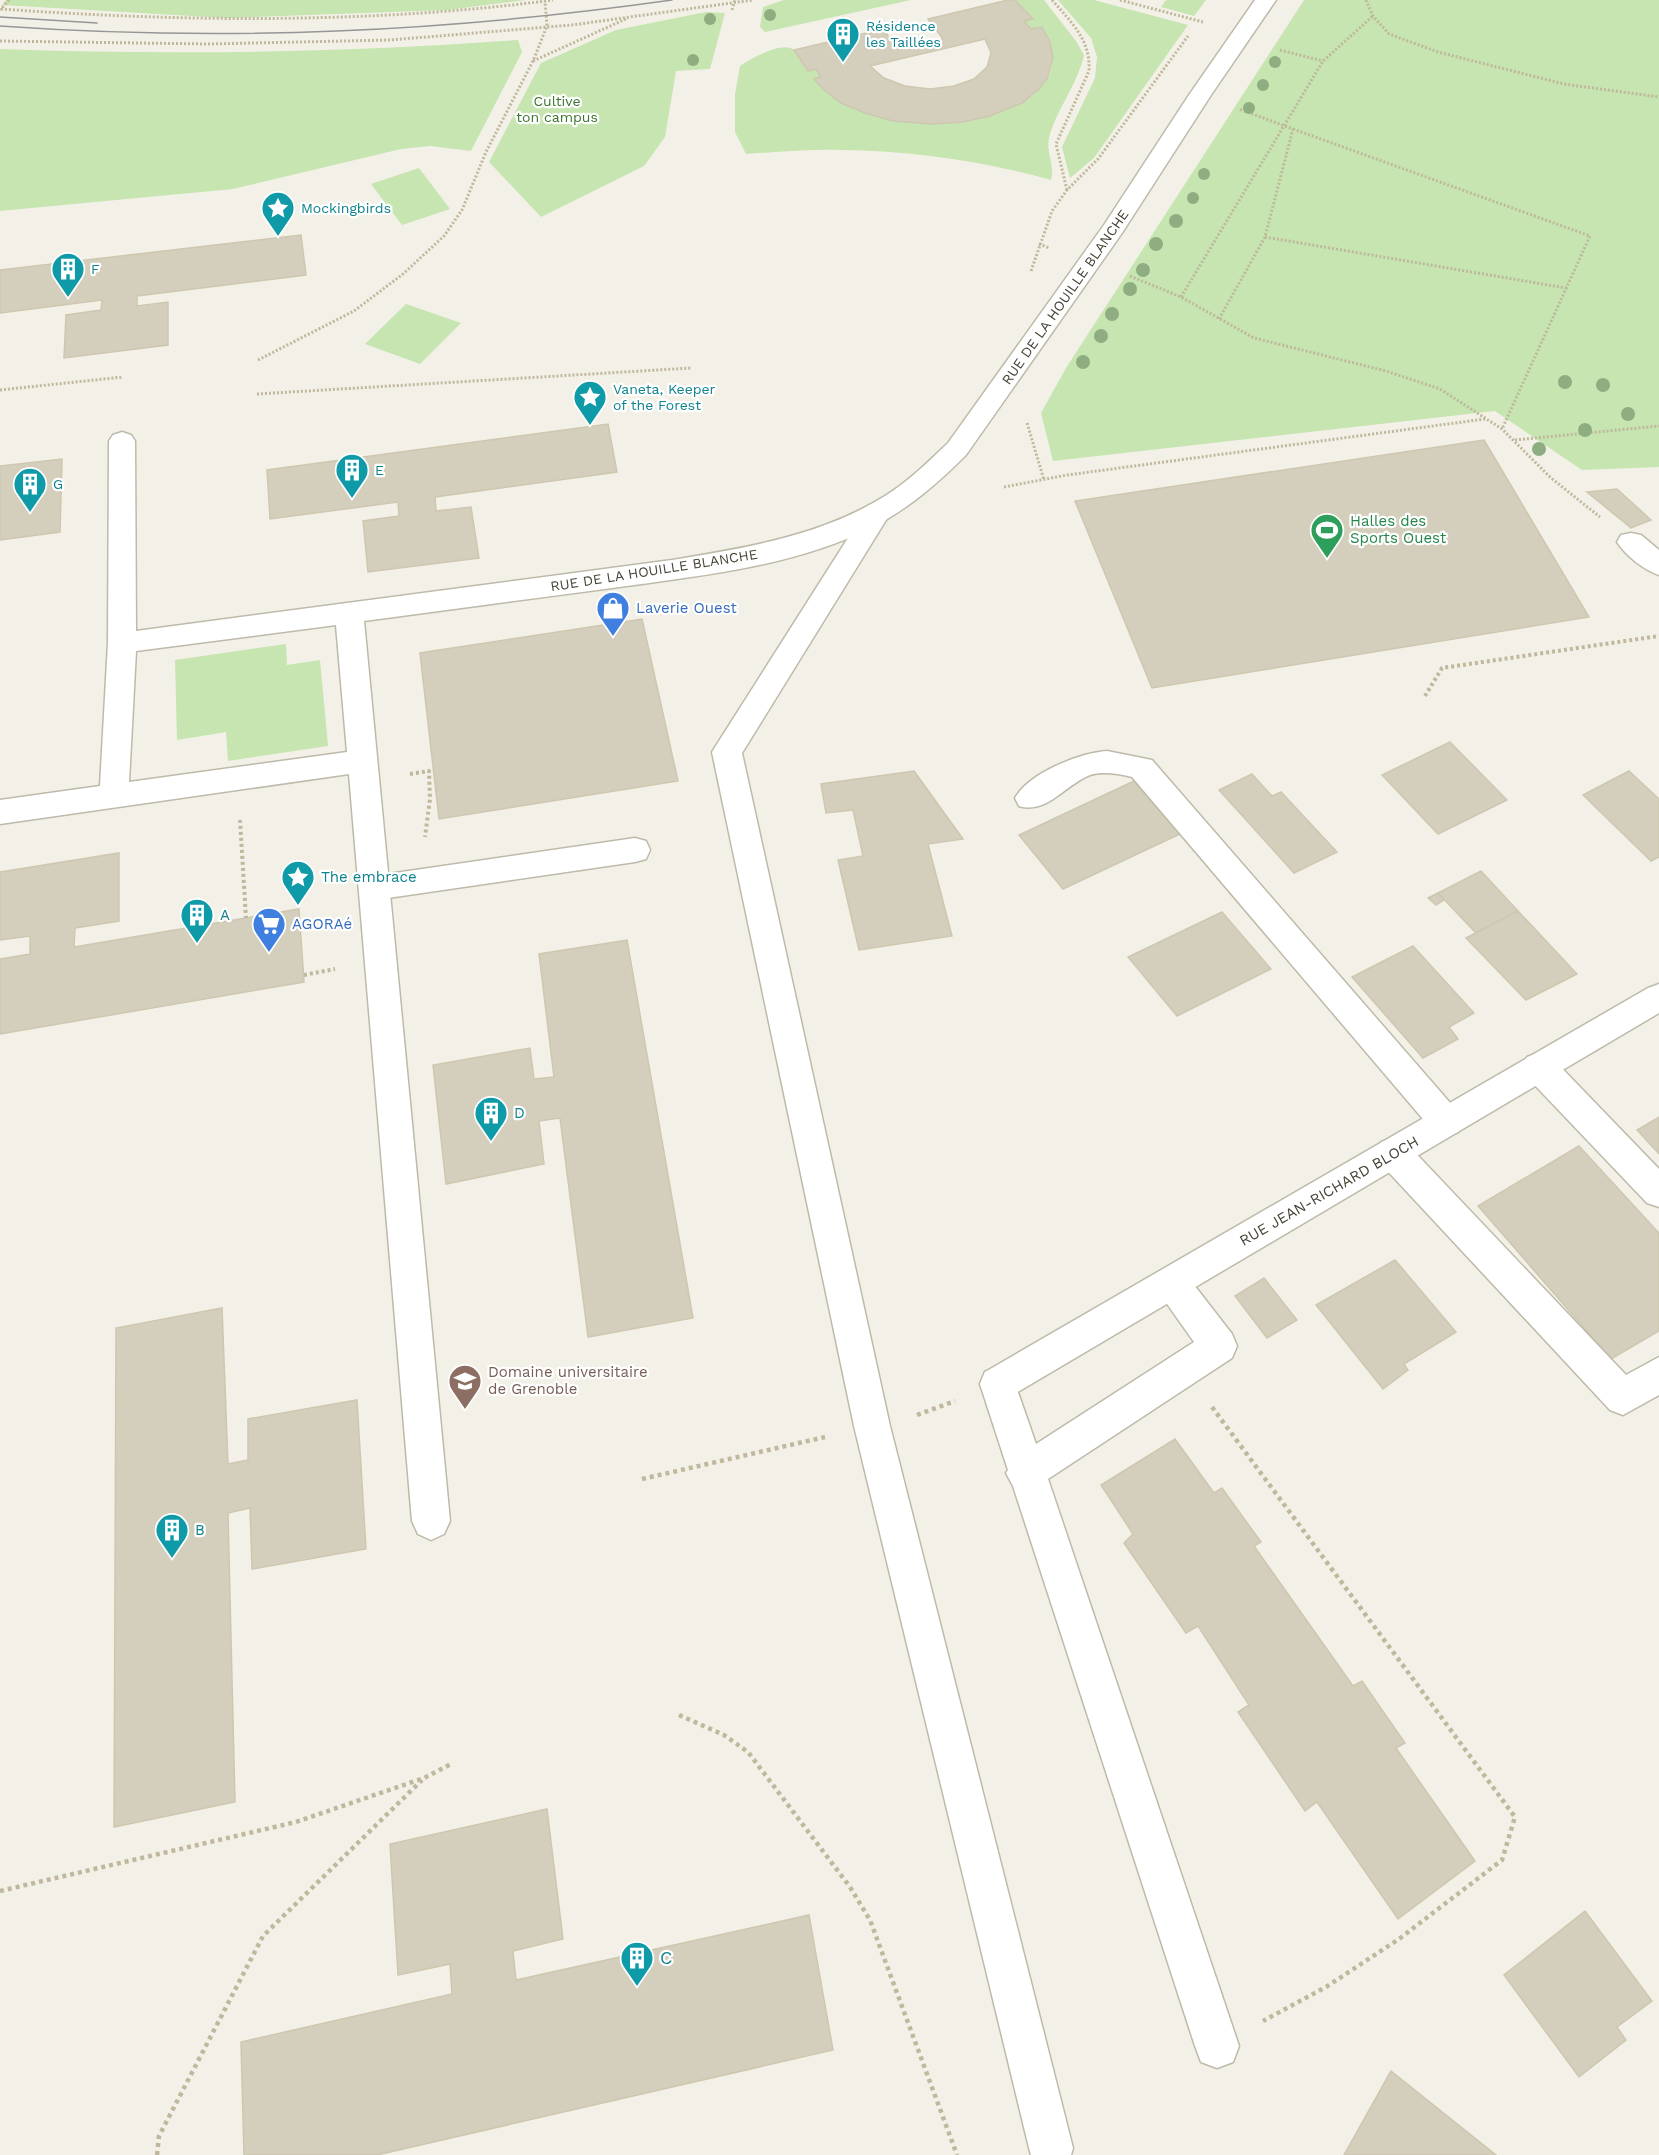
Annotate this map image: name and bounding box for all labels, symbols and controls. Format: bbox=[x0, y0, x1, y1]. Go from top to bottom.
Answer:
building icon: Résidence les Taillées bbox=[825, 16, 861, 63]
place label: Résidence les Taillées bbox=[866, 18, 941, 50]
park label: Cultive ton campus bbox=[516, 93, 598, 125]
place icon: Mockingbirds bbox=[260, 190, 296, 237]
place label: Mockingbirds bbox=[301, 200, 391, 216]
street label: RUE DE LA HOUILLE BLANCHE bbox=[998, 206, 1132, 387]
building icon: F bbox=[50, 251, 86, 298]
place label: F bbox=[91, 261, 100, 277]
place icon: Vaneta, Keeper of the Forest bbox=[572, 379, 608, 426]
place label: Vaneta, Keeper of the Forest bbox=[613, 381, 716, 413]
building icon: E bbox=[334, 452, 370, 499]
place label: E bbox=[375, 462, 384, 478]
building icon: G bbox=[12, 466, 48, 513]
place label: G bbox=[53, 476, 63, 492]
sports icon: Halles des Sports Ouest bbox=[1309, 512, 1345, 559]
place label: Halles des Sports Ouest bbox=[1350, 512, 1447, 547]
street label: RUE DE LA HOUILLE BLANCHE bbox=[549, 546, 759, 594]
shop icon: Laverie Ouest bbox=[595, 590, 631, 637]
place label: Laverie Ouest bbox=[636, 599, 738, 617]
place icon: The embrace bbox=[280, 859, 316, 906]
place label: The embrace bbox=[321, 868, 417, 886]
building icon: A bbox=[179, 897, 215, 944]
place label: A bbox=[220, 906, 230, 924]
supermarket icon: AGORAé bbox=[251, 906, 287, 953]
place label: AGORAé bbox=[292, 915, 352, 933]
building icon: D bbox=[473, 1095, 509, 1142]
place label: D bbox=[514, 1104, 525, 1122]
street label: RUE JEAN-RICHARD BLOCH bbox=[1236, 1132, 1422, 1250]
school or university icon: Domaine universitaire de Grenoble bbox=[447, 1363, 483, 1410]
place label: Domaine universitaire de Grenoble bbox=[488, 1363, 648, 1398]
building icon: B bbox=[154, 1512, 190, 1559]
place label: B bbox=[195, 1521, 205, 1539]
building icon: C bbox=[619, 1940, 655, 1987]
place label: C bbox=[660, 1947, 672, 1968]

